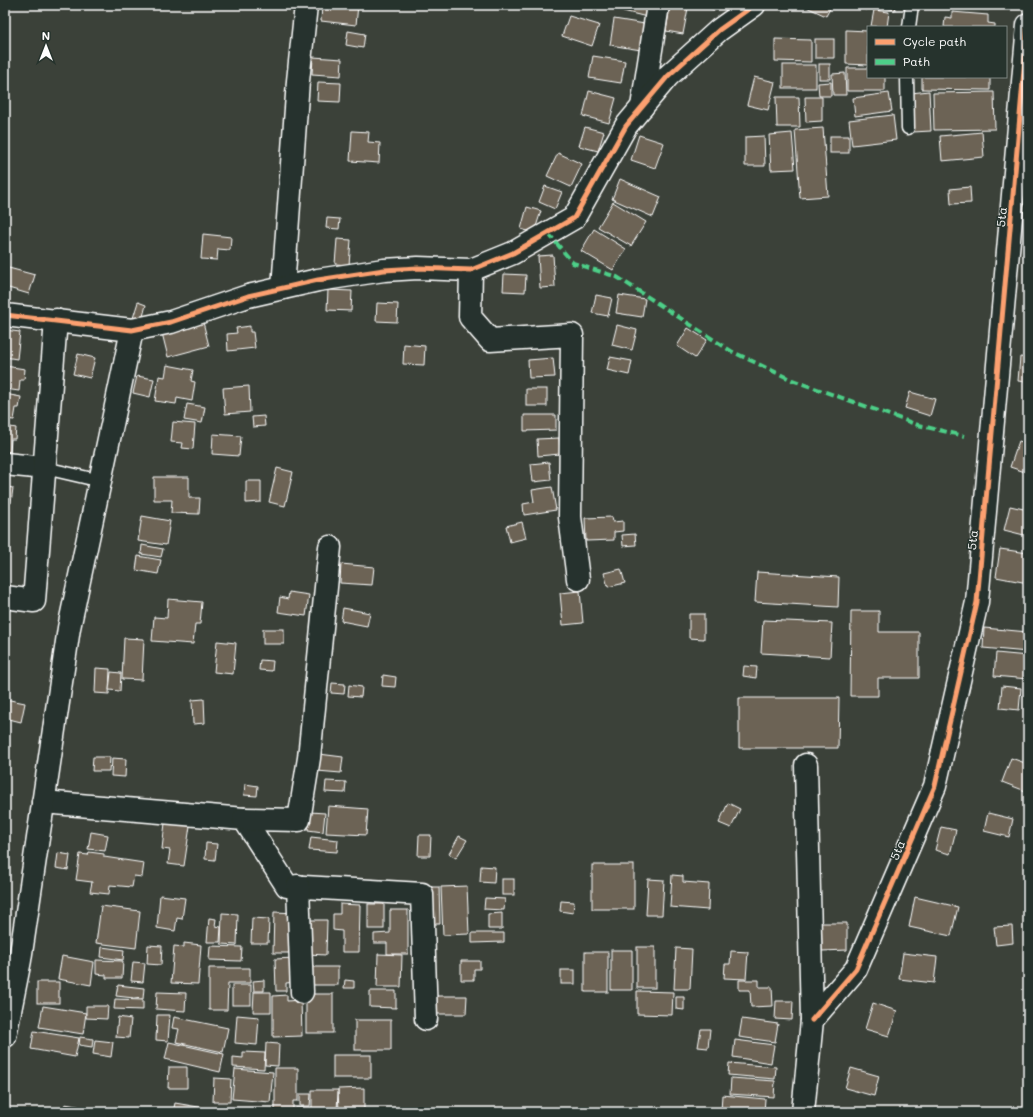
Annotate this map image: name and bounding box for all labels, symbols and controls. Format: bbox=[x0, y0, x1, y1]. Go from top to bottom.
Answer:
north arrow bbox=[26, 26, 66, 66]
legend bbox=[867, 26, 1007, 78]
text: N bbox=[42, 28, 50, 43]
text: Cycle path bbox=[903, 33, 966, 49]
text: Path bbox=[903, 53, 930, 69]
street label: 5ta bbox=[992, 206, 1010, 228]
street label: 5ta bbox=[963, 529, 981, 551]
street label: 5ta bbox=[886, 838, 908, 862]

